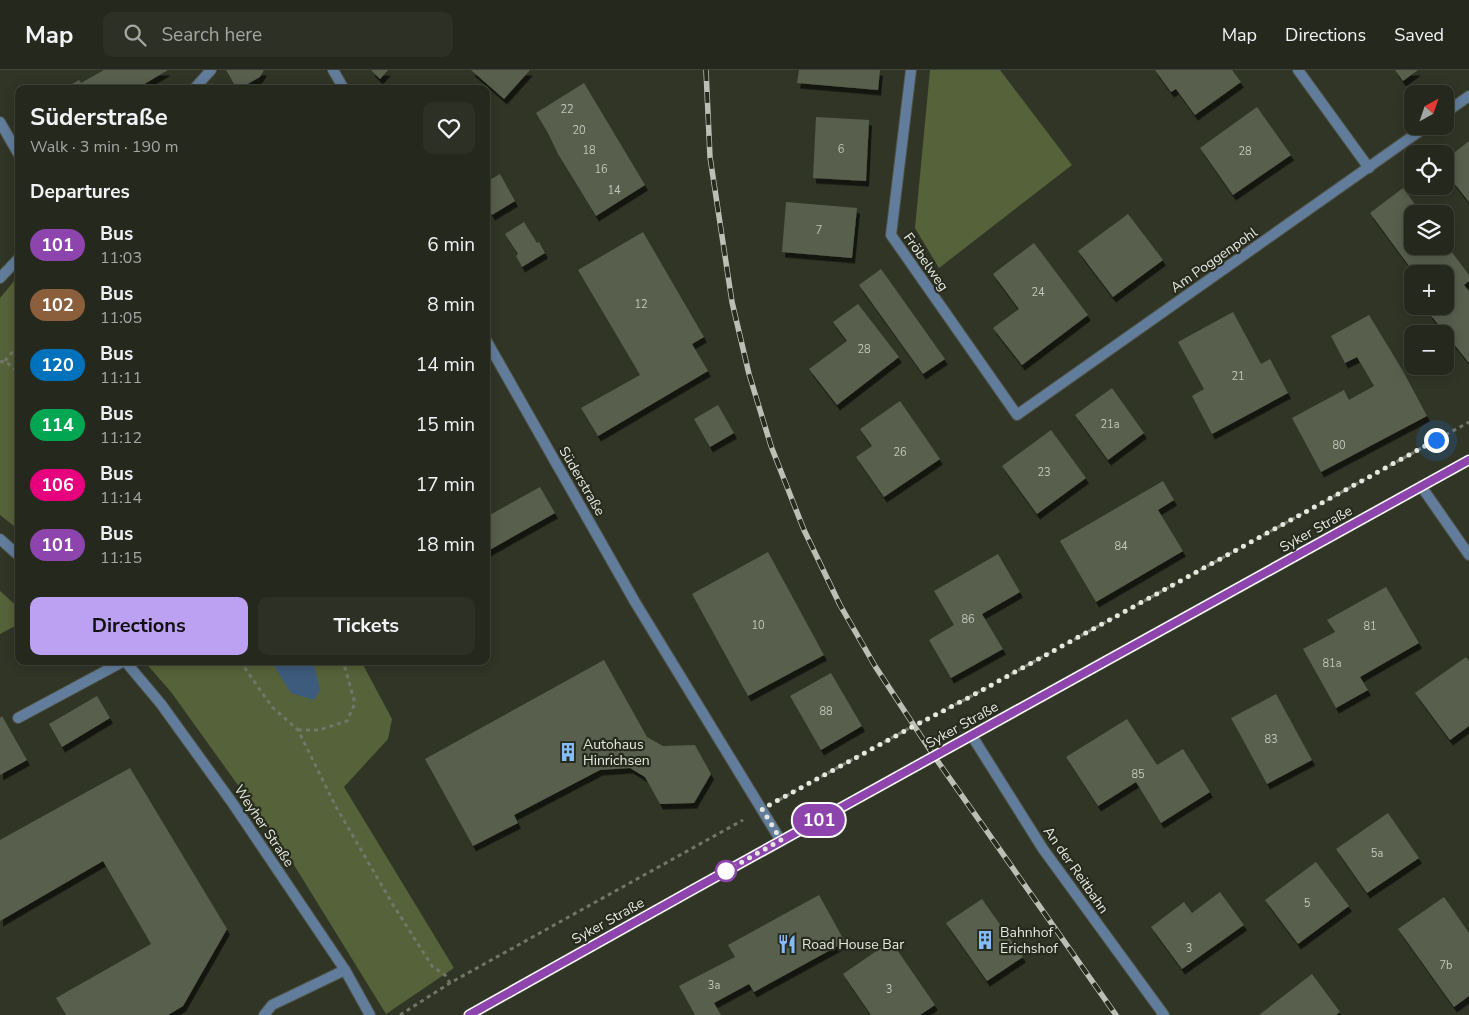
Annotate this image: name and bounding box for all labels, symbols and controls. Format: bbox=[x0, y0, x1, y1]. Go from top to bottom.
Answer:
search box bbox=[103, 12, 453, 57]
text: Map bbox=[25, 19, 73, 51]
icon: search bbox=[121, 21, 149, 49]
text: Search here bbox=[161, 22, 262, 48]
text: Map bbox=[1222, 23, 1257, 47]
text: Directions bbox=[1285, 23, 1366, 47]
text: Saved bbox=[1394, 23, 1444, 47]
north arrow bbox=[1404, 85, 1454, 135]
map controls bbox=[1404, 85, 1454, 375]
text: Süderstraße bbox=[30, 101, 168, 133]
button: heart bbox=[423, 102, 475, 154]
house number: 22 bbox=[560, 102, 574, 117]
house number: 20 bbox=[572, 123, 586, 138]
text: Walk · 3 min · 190 m bbox=[30, 136, 178, 158]
house number: 6 bbox=[838, 142, 845, 157]
house number: 18 bbox=[582, 143, 596, 158]
house number: 28 bbox=[1238, 144, 1252, 159]
button: locate bbox=[1404, 145, 1454, 195]
house number: 16 bbox=[594, 162, 608, 177]
text: Departures bbox=[30, 179, 130, 205]
house number: 14 bbox=[607, 183, 621, 198]
button: layers bbox=[1404, 205, 1454, 255]
text: Bus bbox=[100, 221, 133, 247]
street label: Am Poggenpohl bbox=[1167, 222, 1262, 297]
house number: 7 bbox=[816, 223, 822, 238]
street label: Fröbelweg bbox=[899, 229, 953, 295]
text: 6 min bbox=[427, 232, 475, 258]
text: 101 bbox=[41, 233, 74, 257]
text: 11:03 bbox=[100, 247, 142, 269]
button: + bbox=[1404, 265, 1454, 315]
text: Bus bbox=[100, 281, 133, 307]
house number: 24 bbox=[1031, 285, 1045, 300]
text: 8 min bbox=[427, 292, 475, 318]
text: 102 bbox=[41, 293, 74, 317]
house number: 12 bbox=[634, 297, 648, 312]
text: 11:05 bbox=[100, 307, 142, 329]
button: − bbox=[1404, 325, 1454, 375]
text: Bus bbox=[100, 341, 133, 367]
house number: 28 bbox=[857, 342, 871, 357]
text: 14 min bbox=[416, 352, 475, 378]
text: 120 bbox=[41, 353, 74, 377]
text: 11:11 bbox=[100, 367, 142, 389]
house number: 21 bbox=[1231, 369, 1245, 384]
text: Bus bbox=[100, 401, 133, 427]
text: 15 min bbox=[416, 412, 475, 438]
text: 114 bbox=[41, 413, 74, 437]
house number: 21a bbox=[1100, 417, 1120, 432]
text: 11:12 bbox=[100, 427, 142, 449]
your location bbox=[1424, 428, 1449, 453]
house number: 80 bbox=[1332, 438, 1346, 453]
street label: Süderstraße bbox=[555, 443, 609, 519]
house number: 26 bbox=[893, 445, 907, 460]
text: Bus bbox=[100, 461, 133, 487]
house number: 23 bbox=[1037, 465, 1051, 480]
text: 17 min bbox=[416, 472, 475, 498]
text: 106 bbox=[41, 473, 74, 497]
text: 11:14 bbox=[100, 487, 142, 509]
street label: Syker Straße bbox=[1276, 501, 1356, 557]
text: Bus bbox=[100, 521, 133, 547]
text: 18 min bbox=[416, 532, 475, 558]
text: 101 bbox=[41, 533, 74, 557]
house number: 84 bbox=[1114, 539, 1128, 554]
text: 11:15 bbox=[100, 547, 142, 569]
button: Directions bbox=[30, 597, 248, 655]
button: Tickets bbox=[258, 597, 475, 655]
house number: 86 bbox=[961, 612, 975, 627]
house number: 10 bbox=[751, 618, 765, 633]
house number: 81 bbox=[1363, 619, 1377, 634]
house number: 81a bbox=[1322, 656, 1342, 671]
street label: Syker Straße bbox=[922, 697, 1002, 753]
house number: 88 bbox=[819, 704, 833, 719]
house number: 83 bbox=[1264, 732, 1278, 747]
place label: Autohaus Hinrichsen bbox=[583, 735, 650, 770]
building icon: Autohaus Hinrichsen bbox=[557, 741, 579, 763]
house number: 85 bbox=[1131, 767, 1145, 782]
street label: Weyher Straße bbox=[230, 781, 298, 871]
line badge: 101 bbox=[790, 804, 848, 836]
text: 101 bbox=[803, 808, 835, 832]
street label: An der Reitbahn bbox=[1039, 823, 1113, 917]
house number: 5a bbox=[1371, 846, 1383, 861]
unlabelled marker bbox=[715, 860, 737, 882]
street label: Syker Straße bbox=[568, 893, 648, 949]
house number: 5 bbox=[1304, 896, 1311, 911]
place label: Bahnhof Erichshof bbox=[1000, 923, 1058, 958]
building icon: Bahnhof Erichshof bbox=[974, 929, 996, 951]
restaurant icon: Road House Bar bbox=[776, 933, 798, 955]
place label: Road House Bar bbox=[802, 935, 904, 954]
house number: 3 bbox=[1186, 941, 1192, 956]
house number: 7b bbox=[1439, 958, 1453, 973]
house number: 3a bbox=[708, 978, 720, 993]
house number: 3 bbox=[886, 982, 892, 997]

